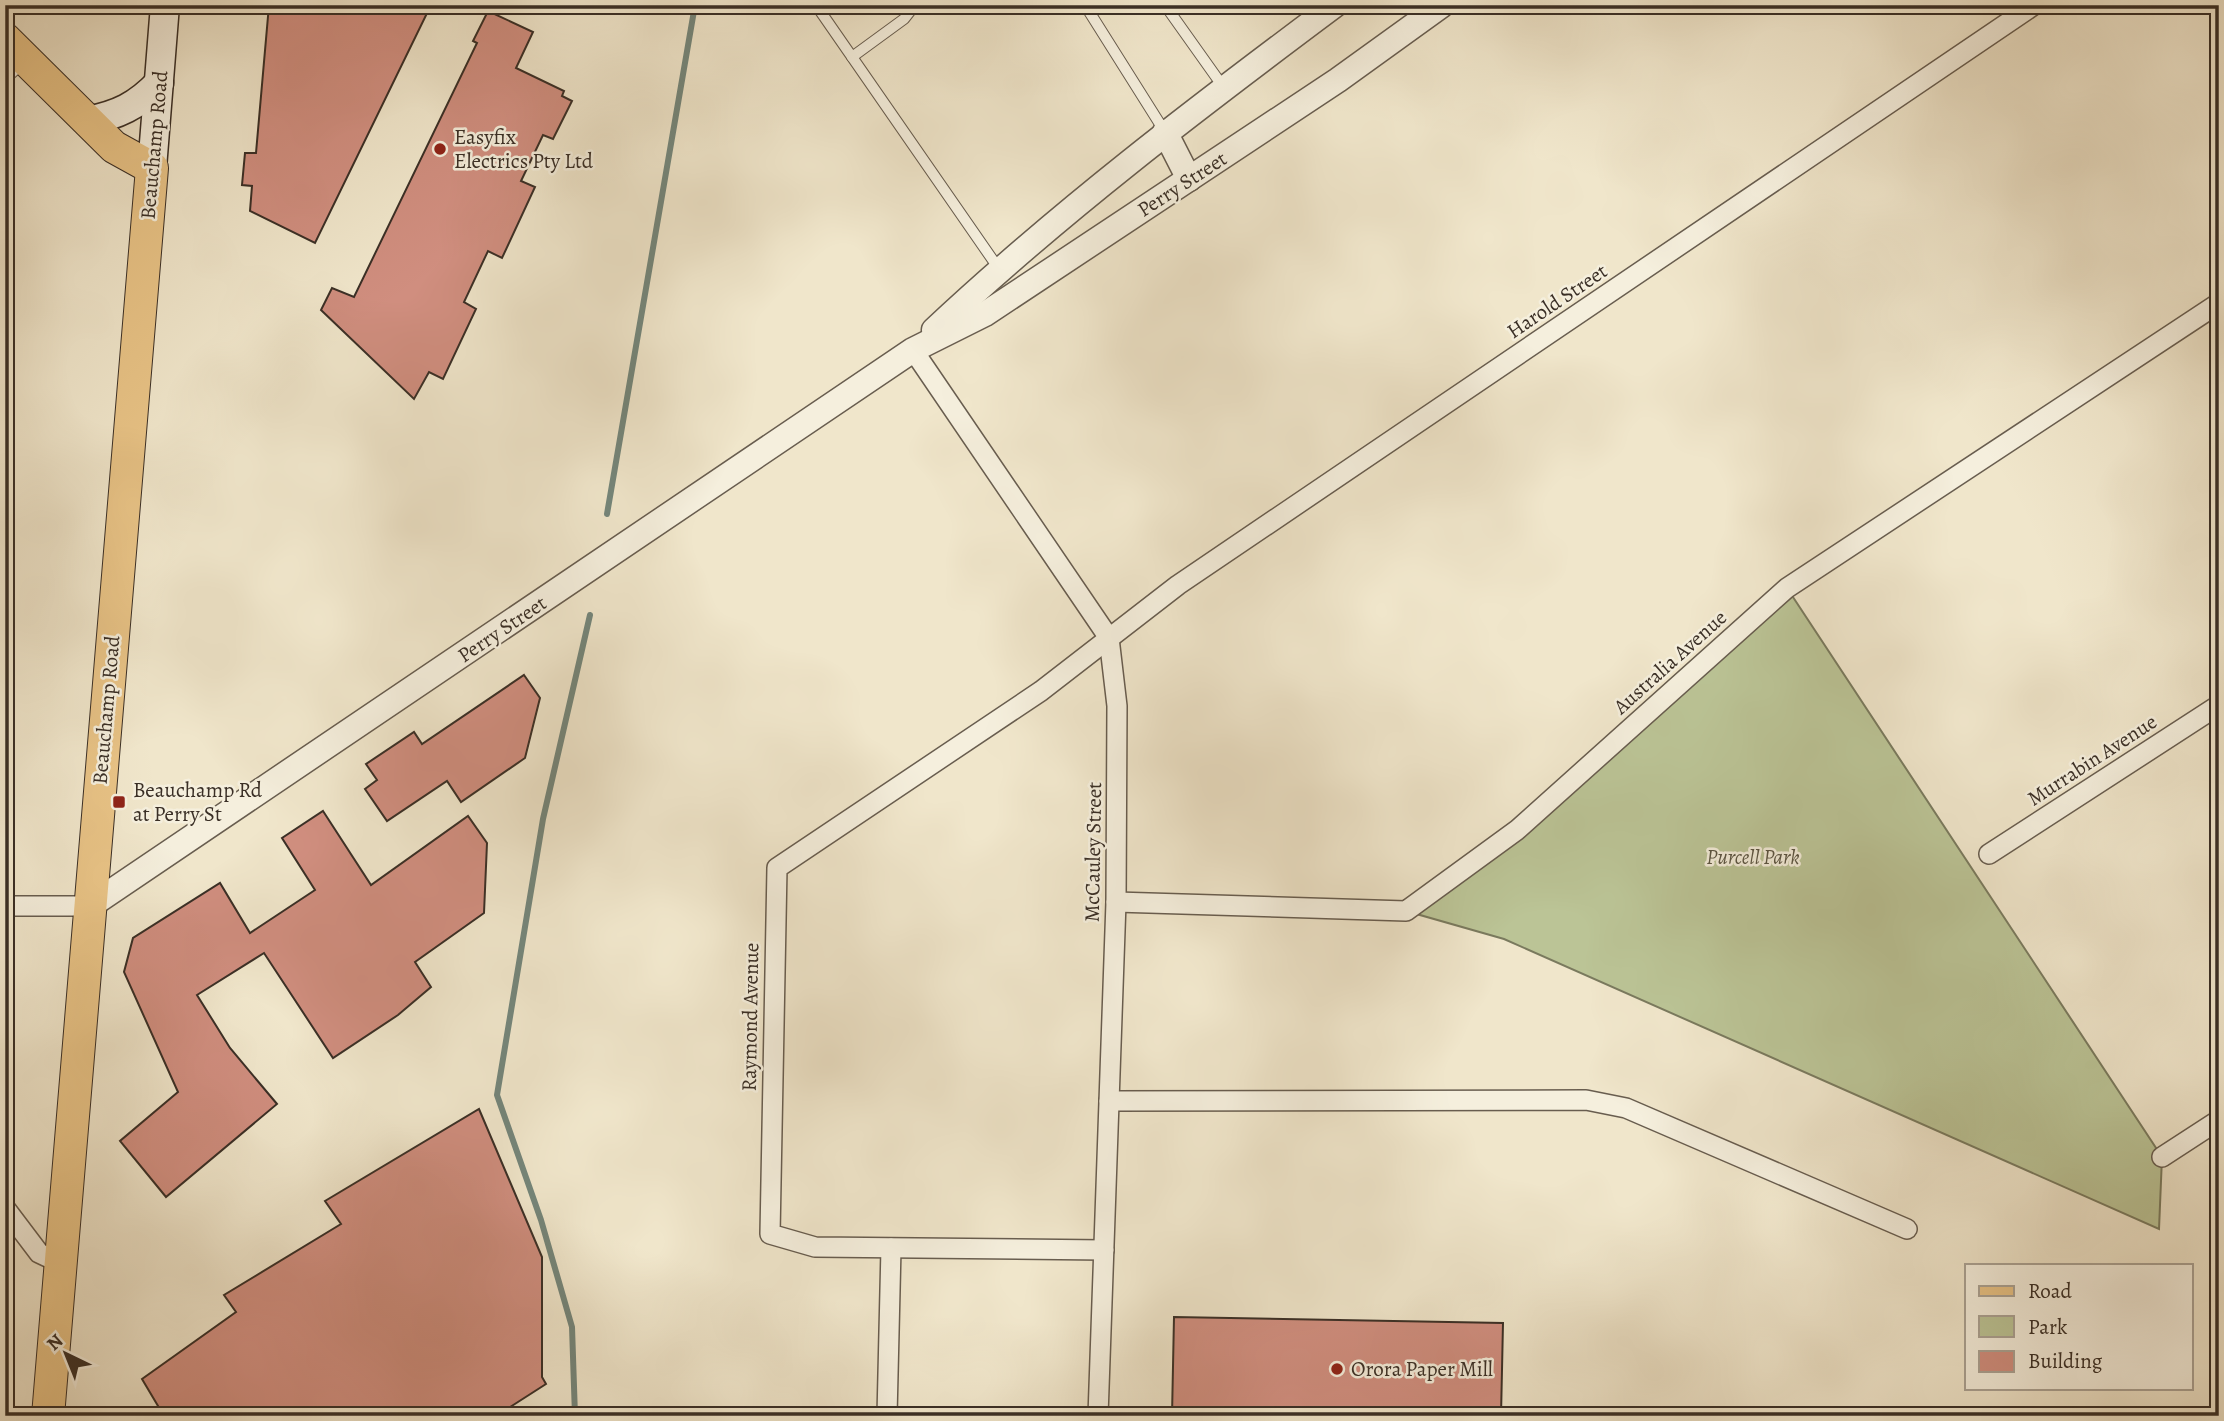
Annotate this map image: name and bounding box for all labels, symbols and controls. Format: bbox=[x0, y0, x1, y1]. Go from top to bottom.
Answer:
street label: Beauchamp Road bbox=[134, 69, 175, 221]
place label: Easyfix Electrics Pty Ltd bbox=[454, 123, 594, 175]
marker: Easyfix Electrics Pty Ltd bbox=[432, 141, 448, 157]
street label: Perry Street bbox=[1132, 145, 1232, 223]
street label: Harold Street bbox=[1501, 257, 1613, 345]
street label: Perry Street bbox=[452, 589, 552, 669]
street label: Australia Avenue bbox=[1606, 604, 1733, 721]
street label: Beauchamp Road bbox=[86, 634, 127, 786]
street label: Murrabin Avenue bbox=[2022, 708, 2162, 812]
place label: Beauchamp Rd at Perry St bbox=[133, 776, 263, 828]
street label: McCauley Street bbox=[1078, 782, 1108, 922]
marker: Beauchamp Rd at Perry St bbox=[111, 794, 127, 810]
park label: Purcell Park bbox=[1706, 843, 1800, 871]
street label: Raymond Avenue bbox=[735, 942, 765, 1092]
legend bbox=[1965, 1264, 2192, 1390]
text: Road bbox=[2028, 1277, 2072, 1305]
text: Park bbox=[2028, 1313, 2068, 1341]
north arrow bbox=[32, 1320, 102, 1390]
text: N bbox=[41, 1328, 69, 1357]
text: Building bbox=[2028, 1347, 2103, 1375]
place label: Orora Paper Mill bbox=[1351, 1355, 1493, 1383]
marker: Orora Paper Mill bbox=[1329, 1361, 1345, 1377]

